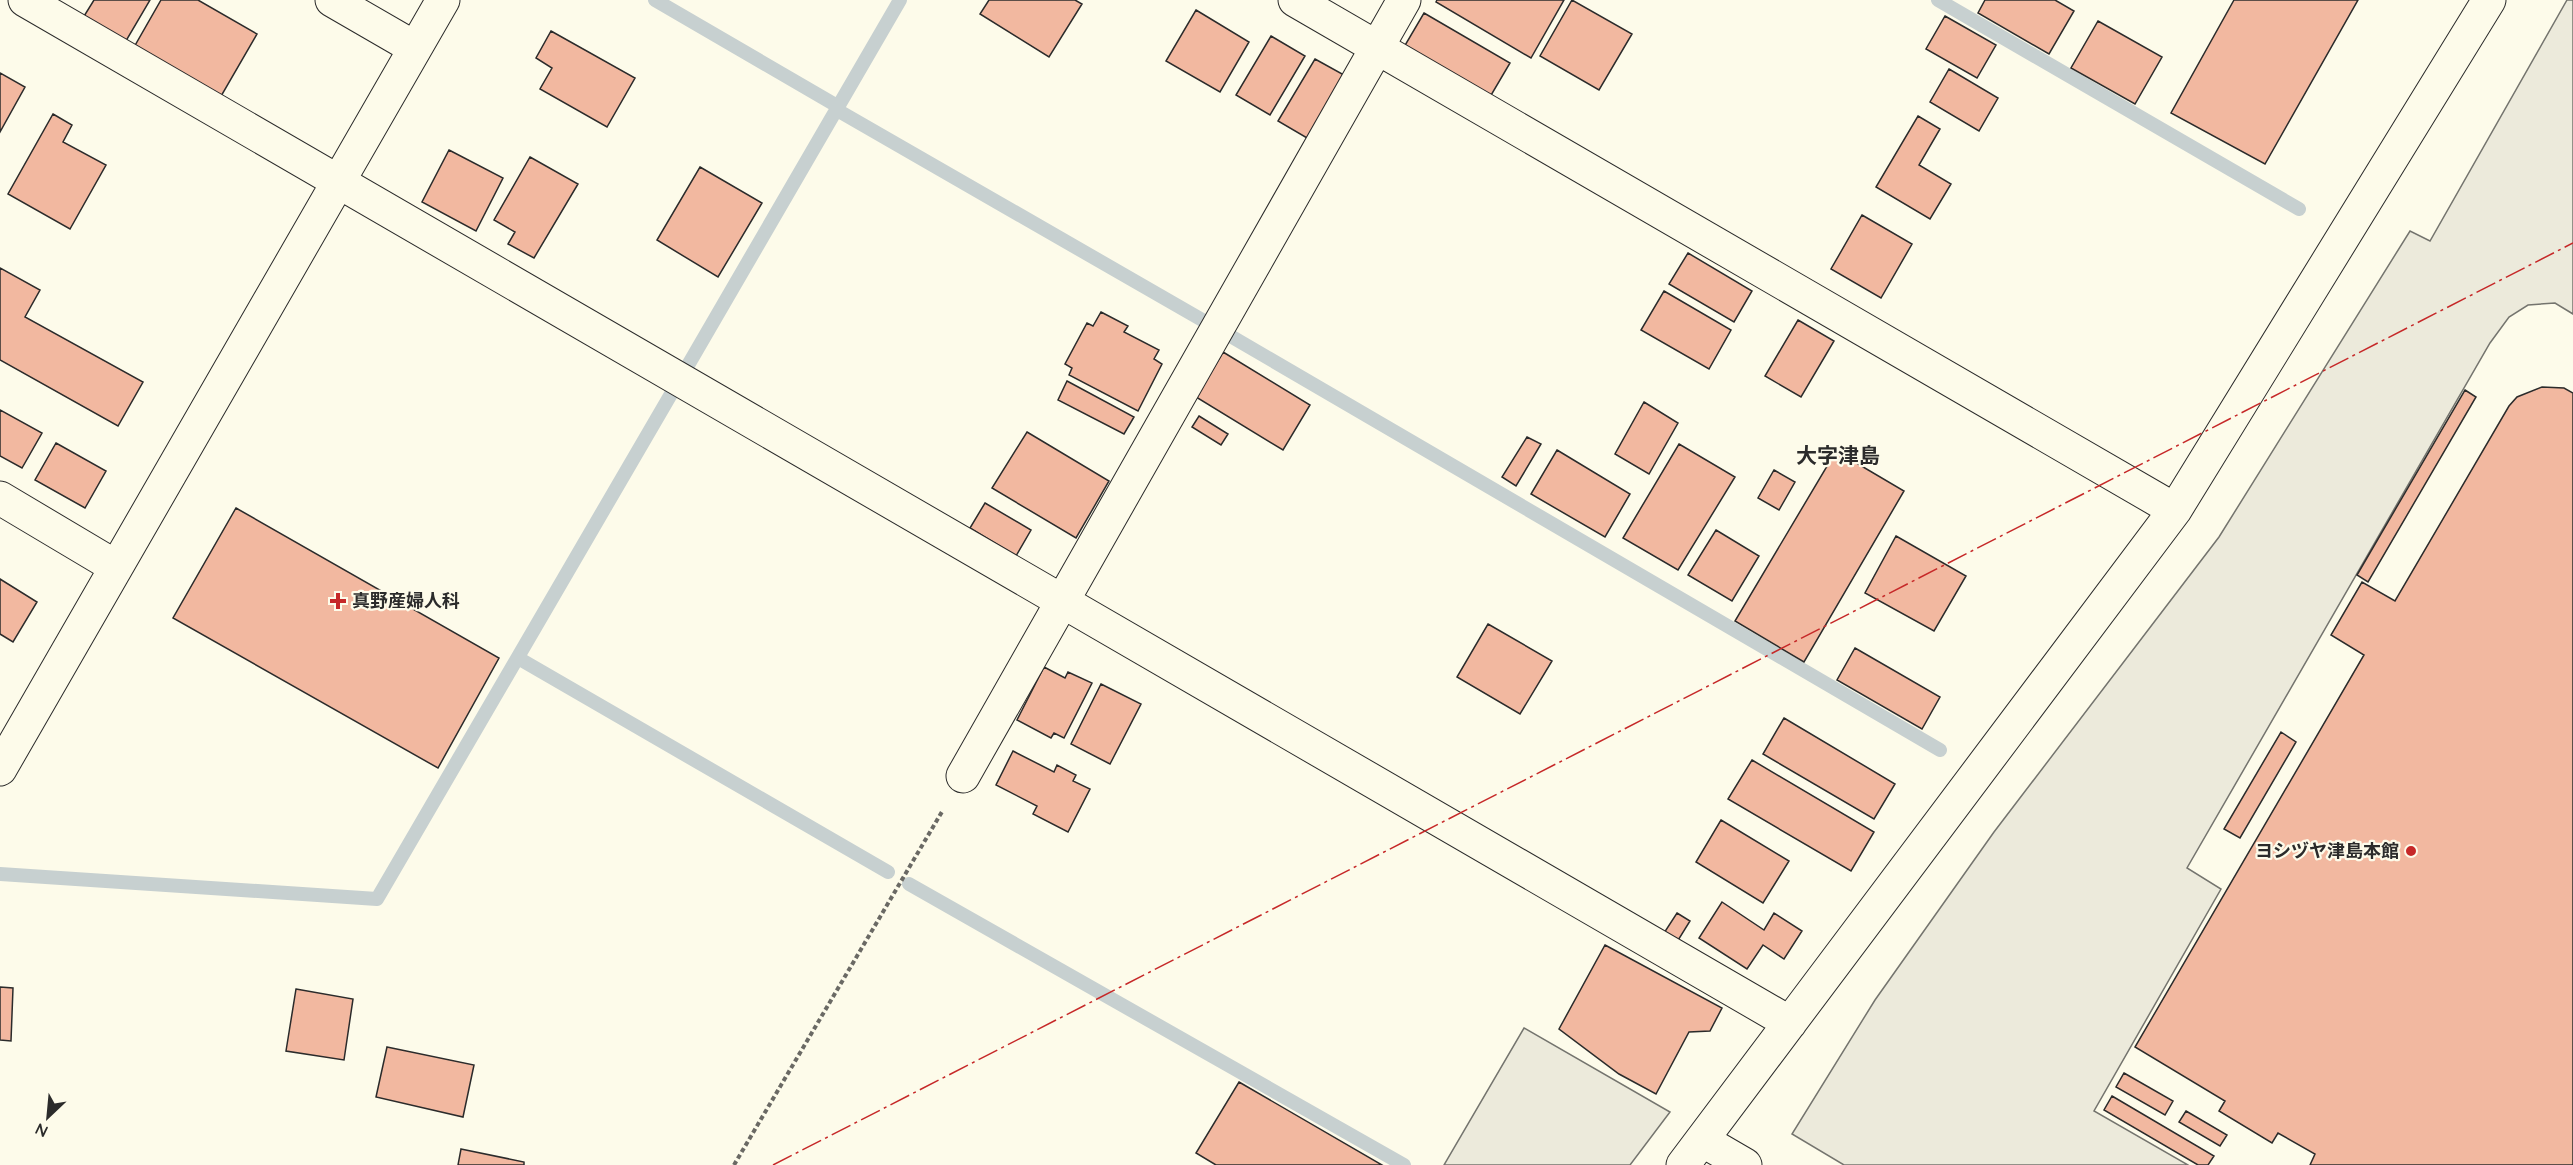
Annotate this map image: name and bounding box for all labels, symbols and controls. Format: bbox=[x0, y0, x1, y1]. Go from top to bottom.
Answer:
district label: 大字津島 bbox=[1796, 442, 1880, 468]
place label: 真野産婦人科 bbox=[352, 589, 460, 612]
marker: 真野産婦人科 bbox=[329, 592, 347, 610]
place label: ヨシヅヤ津島本館 bbox=[2255, 839, 2399, 862]
marker: ヨシヅヤ津島本館 bbox=[2404, 844, 2418, 858]
north arrow bbox=[18, 1087, 78, 1147]
text: N bbox=[32, 1119, 51, 1142]

